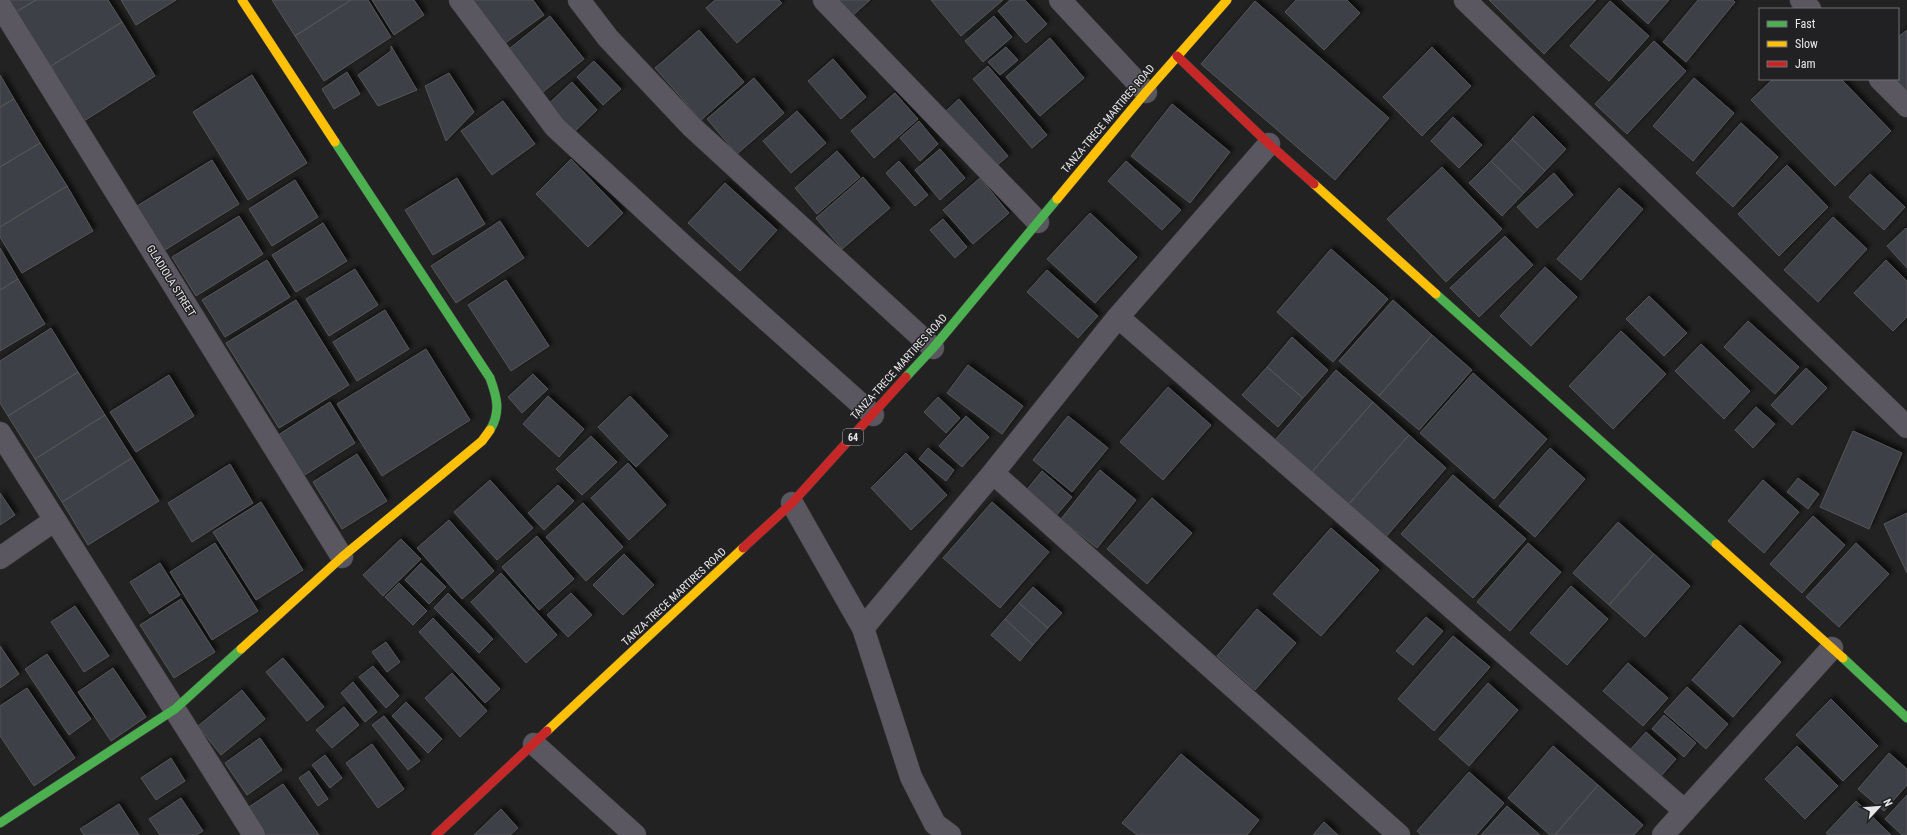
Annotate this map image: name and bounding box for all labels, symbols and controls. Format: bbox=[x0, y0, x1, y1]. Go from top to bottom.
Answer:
legend bbox=[1759, 8, 1899, 80]
text: Fast bbox=[1795, 17, 1816, 31]
text: Slow bbox=[1795, 37, 1818, 51]
text: Jam bbox=[1795, 57, 1816, 71]
street label: TANZA-TRECE MARTIRES ROAD bbox=[1059, 62, 1157, 176]
street label: GLADIOLA STREET bbox=[144, 243, 198, 319]
street label: TANZA-TRECE MARTIRES ROAD bbox=[848, 311, 950, 423]
road number: 64 bbox=[843, 429, 863, 445]
street label: TANZA-TRECE MARTIRES ROAD bbox=[619, 545, 729, 649]
north arrow bbox=[1859, 787, 1899, 827]
text: N bbox=[1880, 797, 1895, 809]

